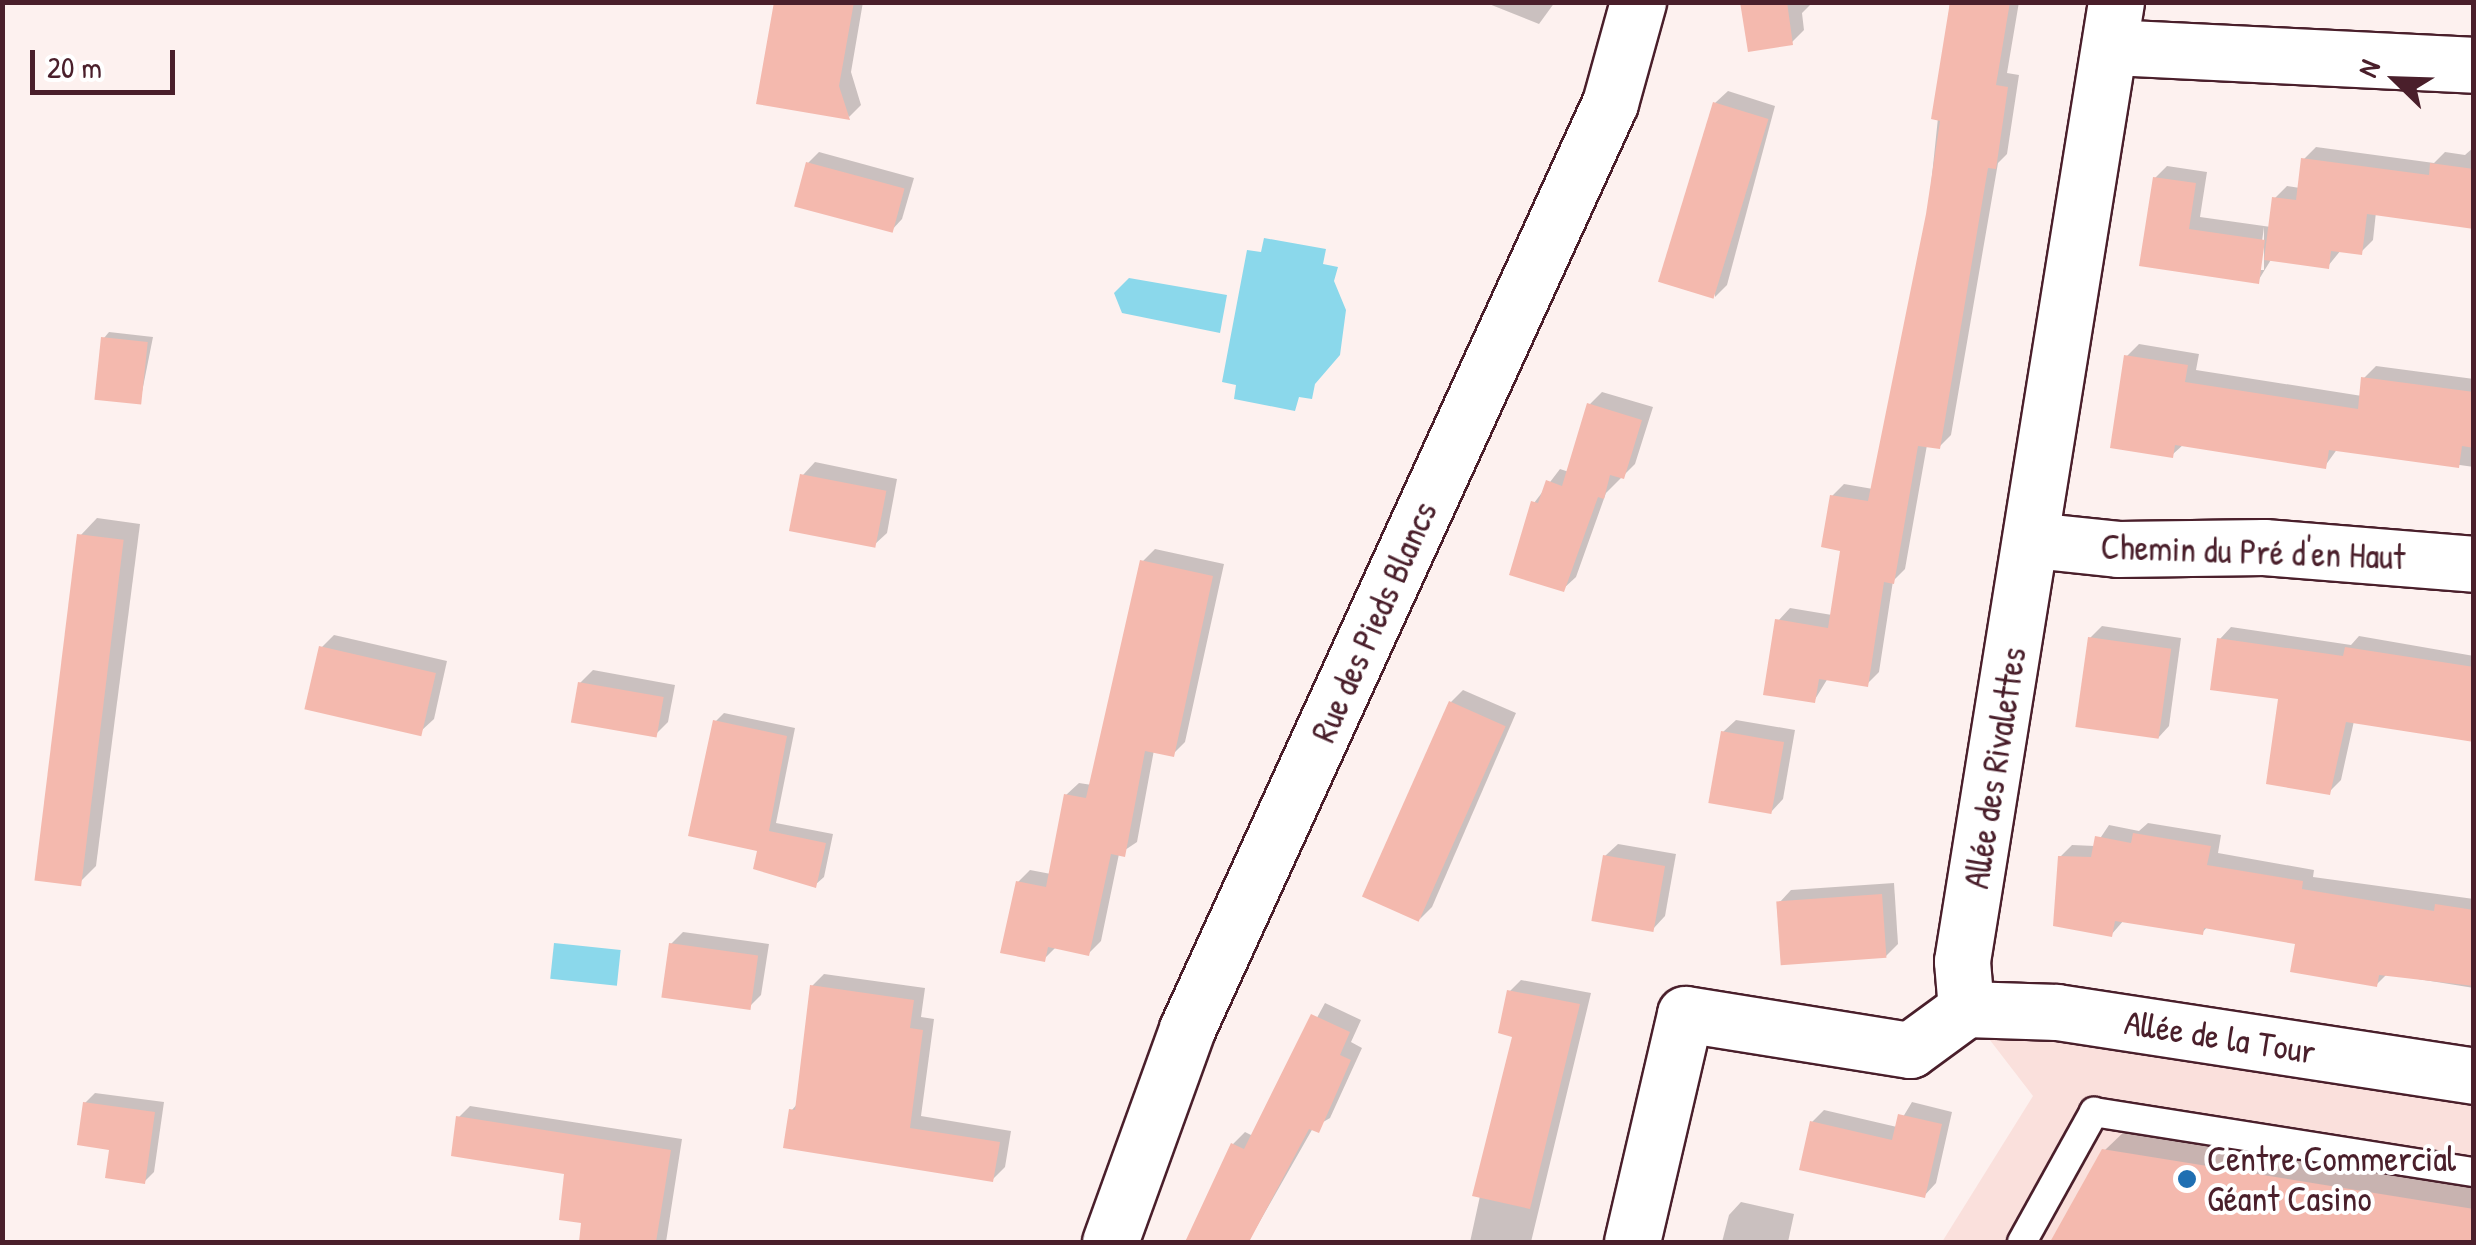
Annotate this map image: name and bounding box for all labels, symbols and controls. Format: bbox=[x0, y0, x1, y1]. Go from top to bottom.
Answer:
scale bar bbox=[35, 30, 180, 92]
north arrow bbox=[2346, 30, 2446, 130]
text: 20 m bbox=[47, 47, 102, 87]
text: N bbox=[2348, 54, 2389, 83]
street label: Rue des Pieds Blancs bbox=[1302, 495, 1446, 749]
street label: Chemin du Pré d'en Haut bbox=[2100, 526, 2406, 578]
street label: Allée des Rivalettes bbox=[1955, 645, 2035, 891]
street label: Allée de la Tour bbox=[2122, 1001, 2318, 1073]
place label: Centre Commercial Géant Casino bbox=[2207, 1138, 2456, 1220]
marker: Centre Commercial Géant Casino bbox=[2176, 1168, 2198, 1190]

